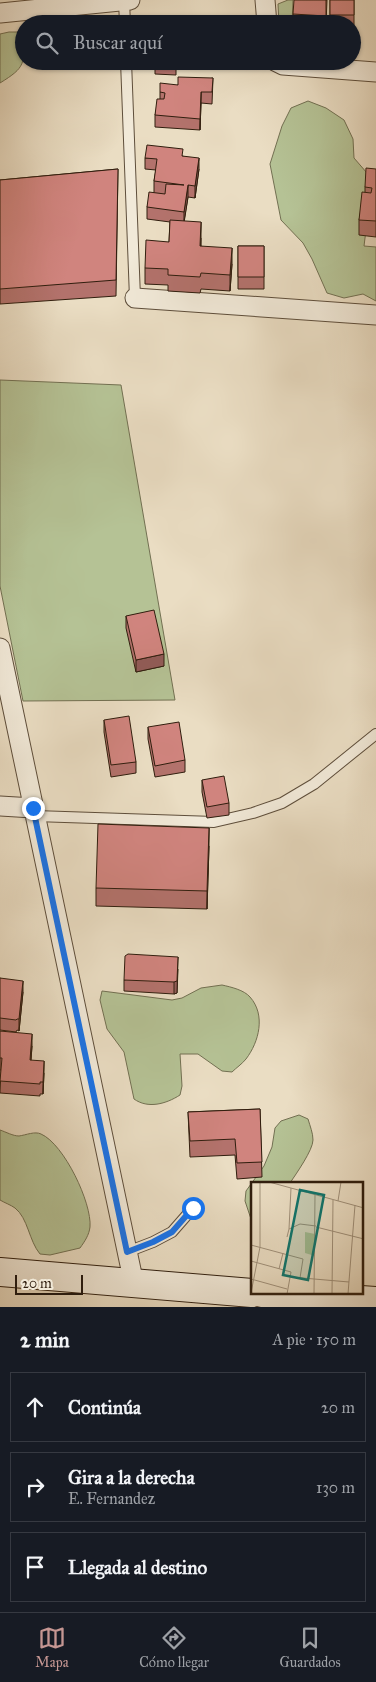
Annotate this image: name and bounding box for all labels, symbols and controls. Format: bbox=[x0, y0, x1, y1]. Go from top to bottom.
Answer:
search box bbox=[15, 15, 361, 70]
icon: search bbox=[33, 29, 61, 57]
text: Buscar aquí bbox=[73, 31, 162, 54]
route end bbox=[22, 797, 45, 820]
inset map bbox=[251, 1182, 364, 1294]
route start bbox=[182, 1197, 205, 1220]
scale bar bbox=[15, 1272, 82, 1295]
text: 20 m bbox=[22, 1275, 52, 1292]
text: 2 min bbox=[20, 1327, 70, 1353]
text: A pie · 150 m bbox=[273, 1330, 356, 1349]
icon: ahead bbox=[21, 1393, 49, 1421]
text: Continúa bbox=[68, 1396, 141, 1419]
text: 20 m bbox=[321, 1398, 355, 1417]
text: Gira a la derecha bbox=[68, 1466, 195, 1489]
icon: right bbox=[21, 1473, 49, 1501]
text: 130 m bbox=[316, 1478, 355, 1497]
text: E. Fernandez bbox=[68, 1489, 155, 1508]
icon: arrive bbox=[21, 1553, 49, 1581]
text: Llegada al destino bbox=[68, 1556, 207, 1579]
tab: Mapa bbox=[35, 1624, 69, 1671]
tab: Cómo llegar bbox=[139, 1624, 209, 1671]
tab: Guardados bbox=[280, 1624, 341, 1671]

